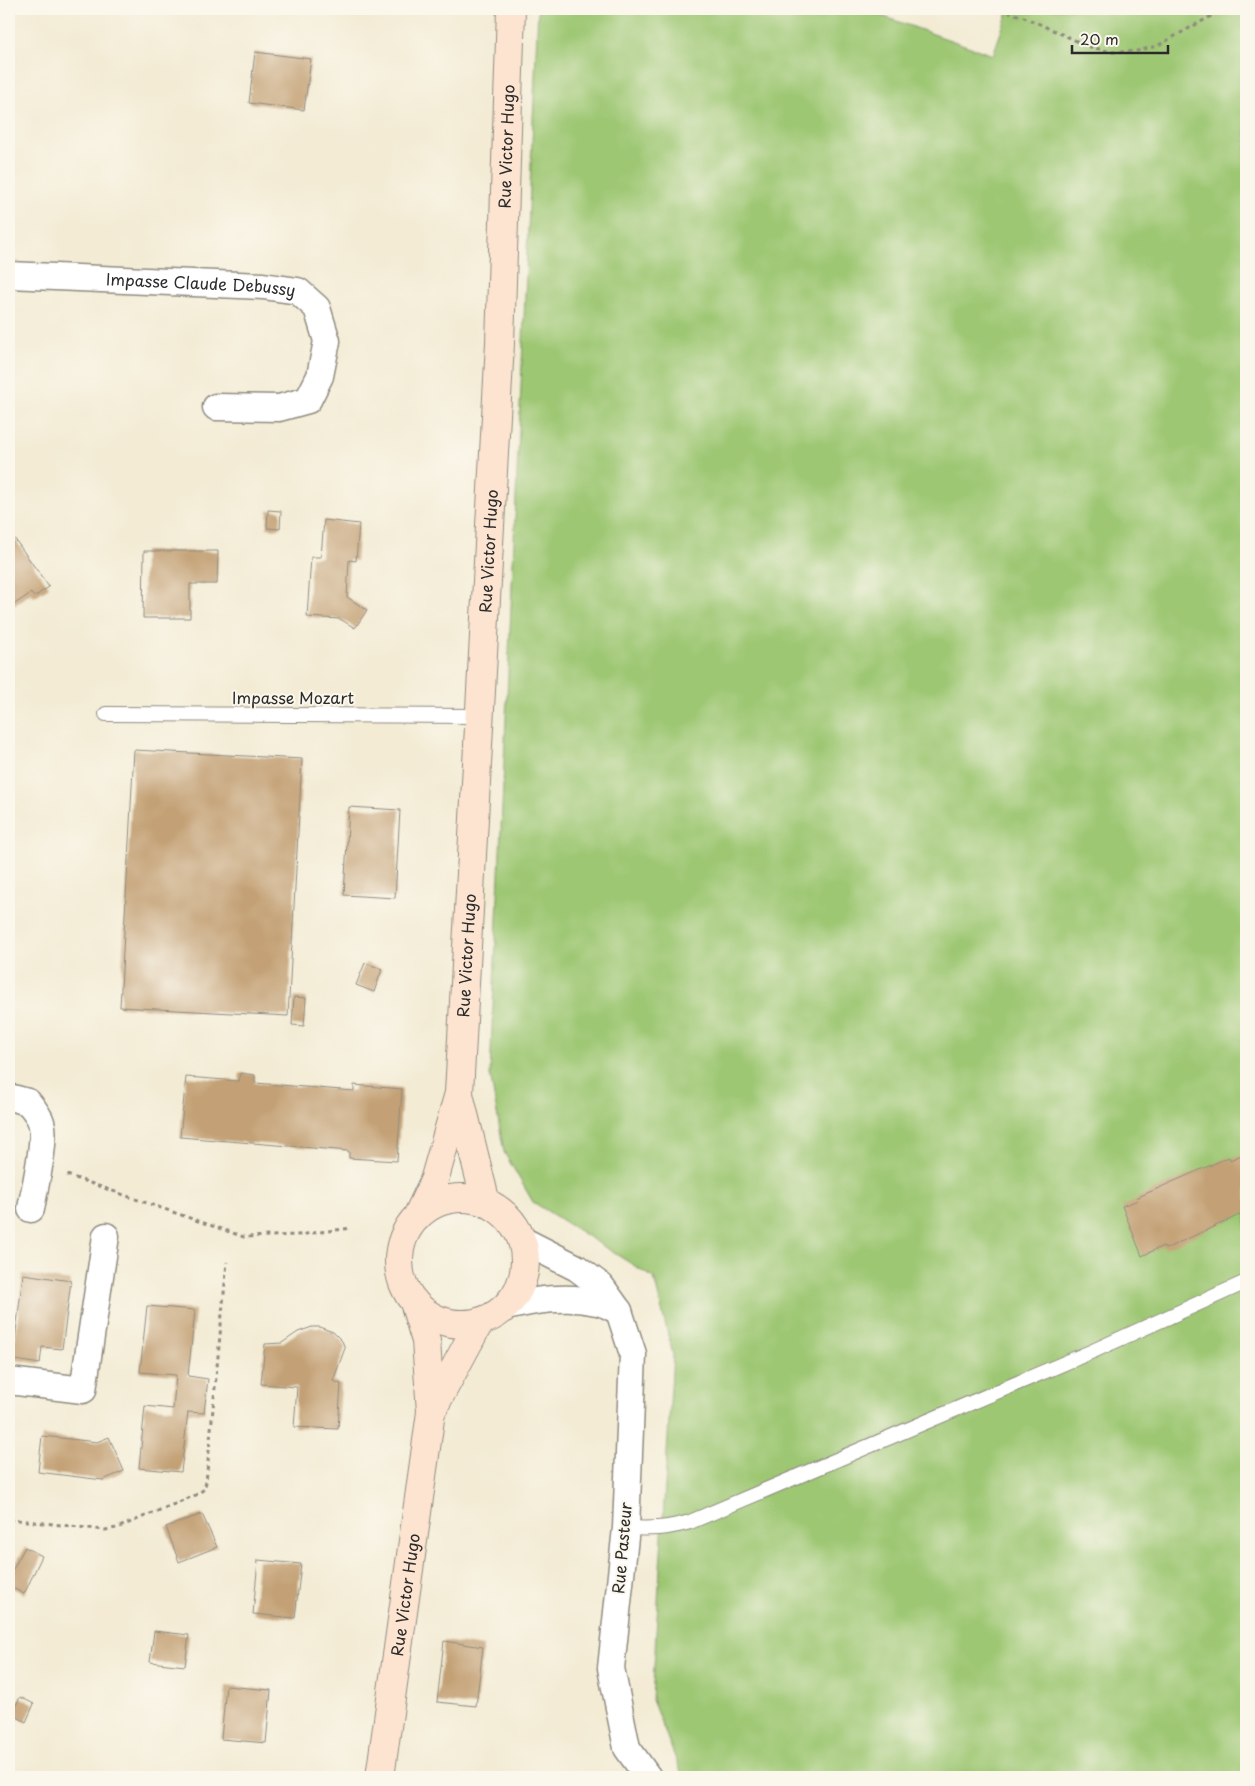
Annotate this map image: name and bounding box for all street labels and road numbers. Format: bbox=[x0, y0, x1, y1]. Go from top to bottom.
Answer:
street label: Rue Victor Hugo bbox=[491, 84, 520, 209]
street label: Impasse Claude Debussy bbox=[105, 266, 297, 302]
street label: Rue Victor Hugo bbox=[472, 489, 503, 614]
street label: Impasse Mozart bbox=[232, 685, 355, 709]
street label: Rue Victor Hugo bbox=[450, 893, 481, 1018]
street label: Rue Pasteur bbox=[605, 1501, 637, 1595]
street label: Rue Victor Hugo bbox=[384, 1532, 425, 1658]

